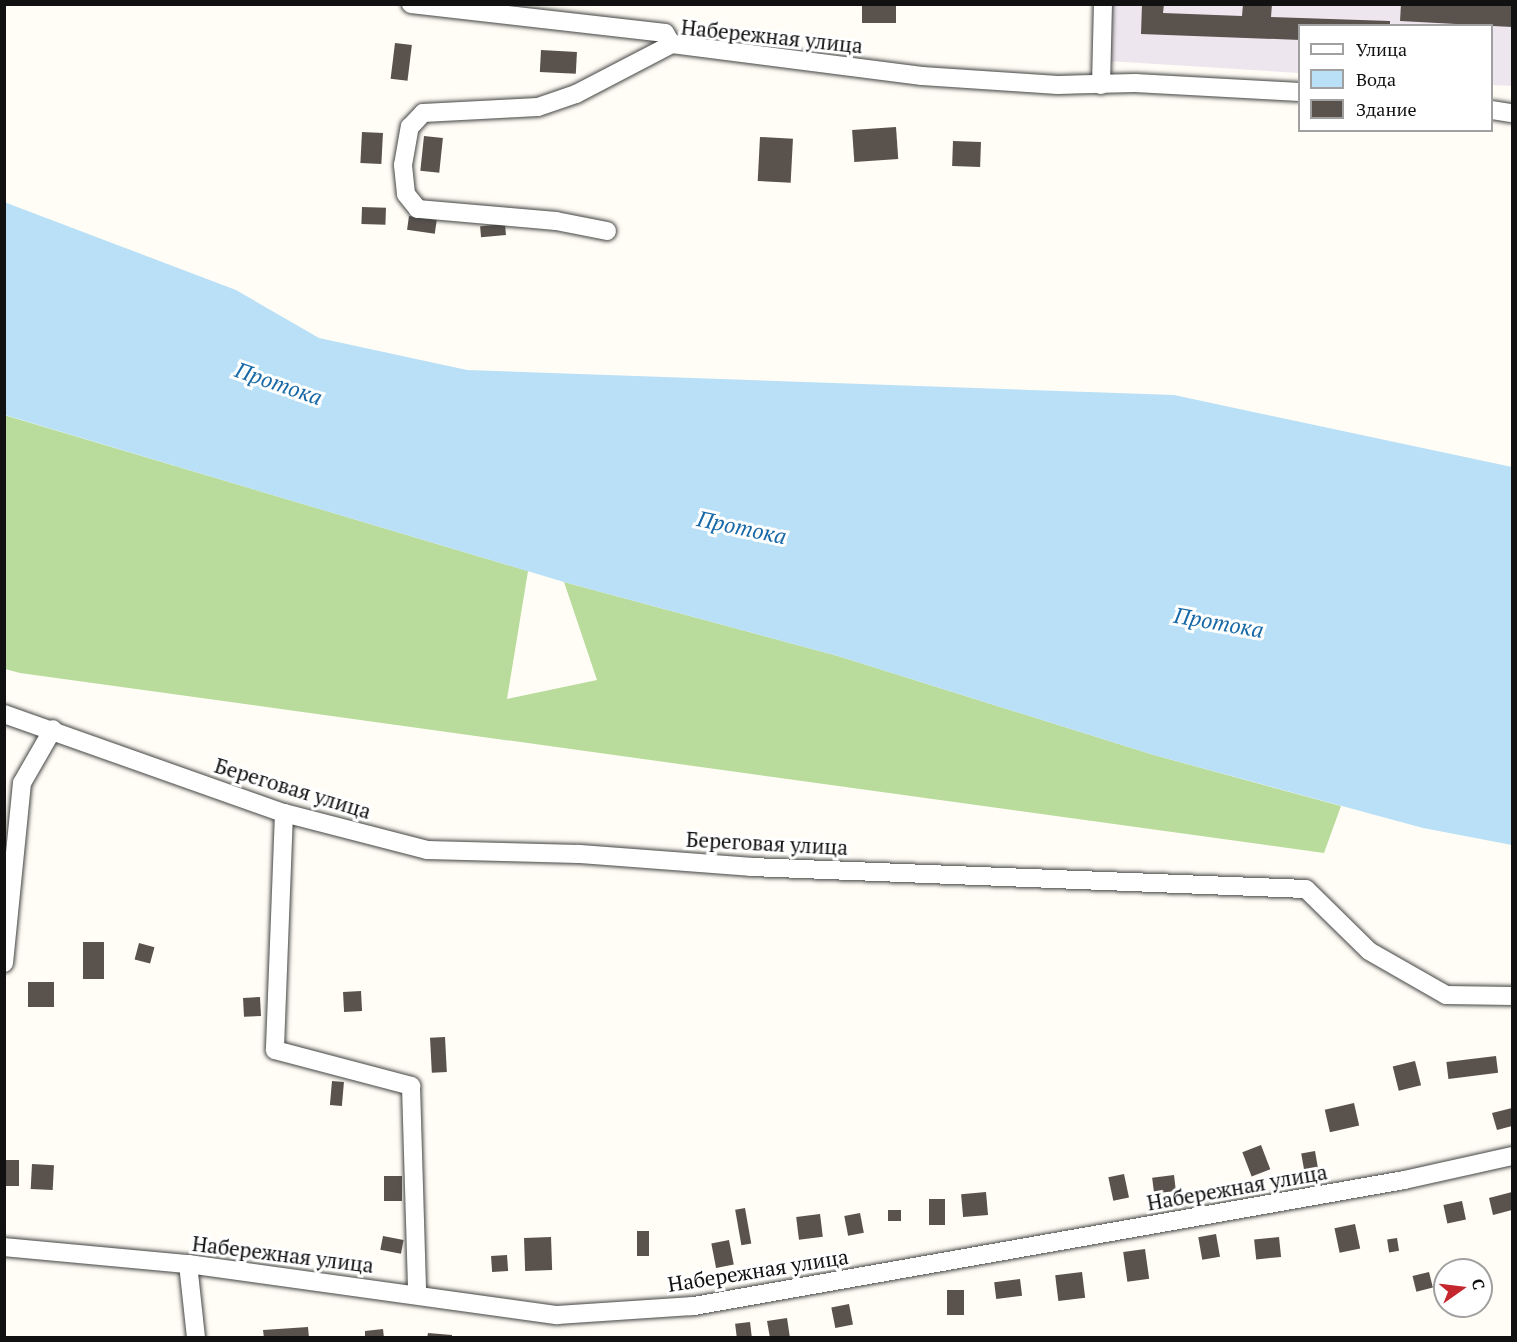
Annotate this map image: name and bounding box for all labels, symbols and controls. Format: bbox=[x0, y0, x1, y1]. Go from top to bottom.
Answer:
street label: Набережная улица bbox=[680, 14, 864, 58]
legend bbox=[1298, 24, 1493, 132]
text: Улица bbox=[1356, 37, 1407, 61]
text: Вода bbox=[1356, 67, 1396, 91]
text: Здание bbox=[1356, 97, 1416, 121]
water label: Протока bbox=[232, 356, 326, 410]
water label: Протока bbox=[695, 505, 789, 549]
water label: Протока bbox=[1172, 601, 1266, 643]
street label: Береговая улица bbox=[212, 752, 374, 824]
street label: Береговая улица bbox=[685, 826, 849, 860]
street label: Набережная улица bbox=[1145, 1159, 1329, 1215]
street label: Набережная улица bbox=[191, 1230, 375, 1278]
street label: Набережная улица bbox=[666, 1243, 850, 1297]
north arrow bbox=[1433, 1258, 1493, 1318]
text: С bbox=[1467, 1276, 1490, 1292]

